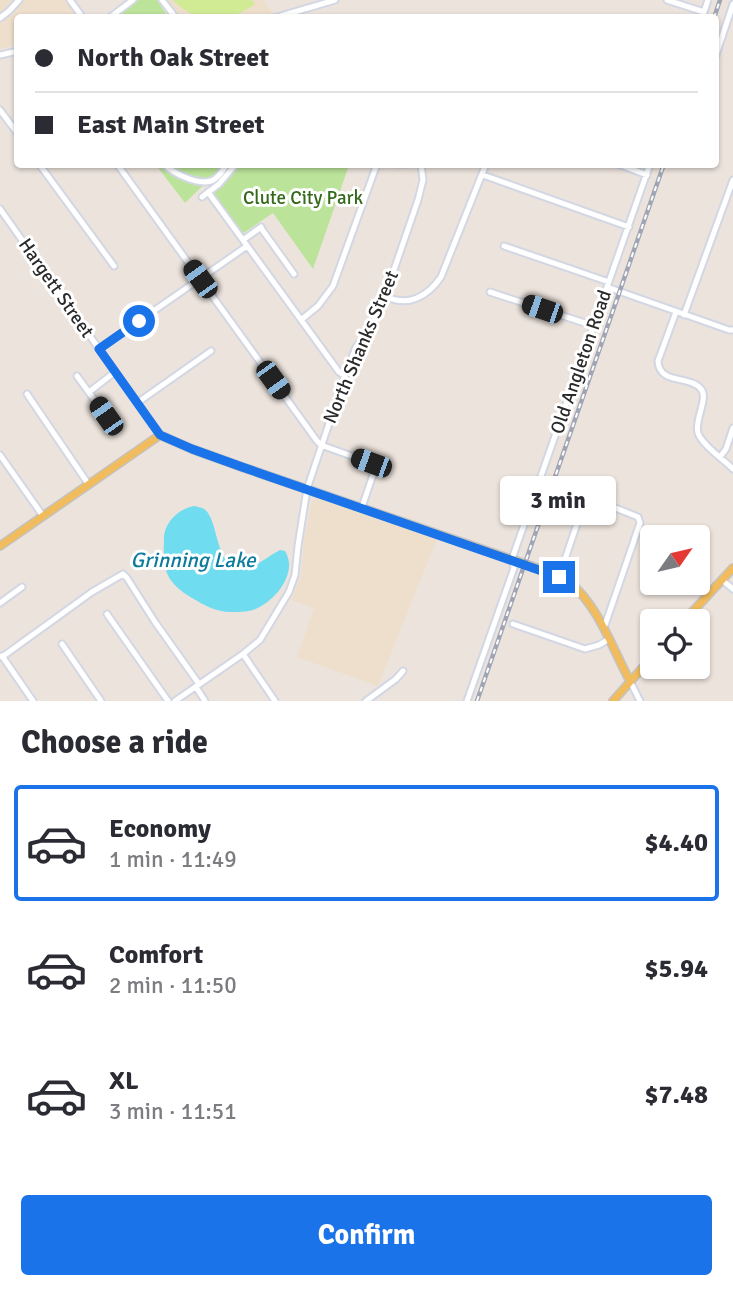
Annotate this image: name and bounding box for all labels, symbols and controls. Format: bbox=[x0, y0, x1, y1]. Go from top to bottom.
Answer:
text: North Oak Street bbox=[77, 42, 269, 74]
text: East Main Street bbox=[77, 109, 265, 141]
park label: Clute City Park bbox=[243, 186, 364, 210]
street label: Hargett Street bbox=[13, 234, 99, 343]
car bbox=[180, 256, 221, 302]
street label: North Shanks Street bbox=[318, 267, 404, 427]
street label: Old Angleton Road bbox=[545, 287, 617, 437]
car bbox=[519, 292, 566, 326]
route start bbox=[123, 305, 155, 337]
car bbox=[253, 357, 294, 403]
car bbox=[86, 393, 127, 439]
car bbox=[348, 446, 395, 480]
callout: 3 min bbox=[501, 476, 617, 524]
text: 3 min bbox=[530, 486, 586, 515]
north arrow bbox=[640, 525, 710, 595]
map controls bbox=[640, 525, 710, 679]
water label: Grinning Lake bbox=[130, 547, 257, 573]
route end bbox=[543, 561, 575, 593]
button: locate bbox=[640, 609, 710, 679]
text: Choose a ride bbox=[21, 723, 208, 762]
icon: car bbox=[25, 812, 88, 875]
text: Economy bbox=[109, 813, 211, 845]
text: $4.40 bbox=[644, 827, 708, 859]
text: 1 min · 11:49 bbox=[109, 845, 237, 874]
icon: car bbox=[25, 938, 88, 1001]
text: Comfort bbox=[109, 939, 203, 971]
text: $5.94 bbox=[644, 953, 708, 985]
text: 2 min · 11:50 bbox=[109, 971, 237, 1000]
icon: car bbox=[25, 1064, 88, 1127]
text: XL bbox=[109, 1065, 139, 1097]
text: $7.48 bbox=[644, 1079, 708, 1111]
text: 3 min · 11:51 bbox=[109, 1097, 237, 1126]
button: Confirm bbox=[21, 1195, 712, 1275]

